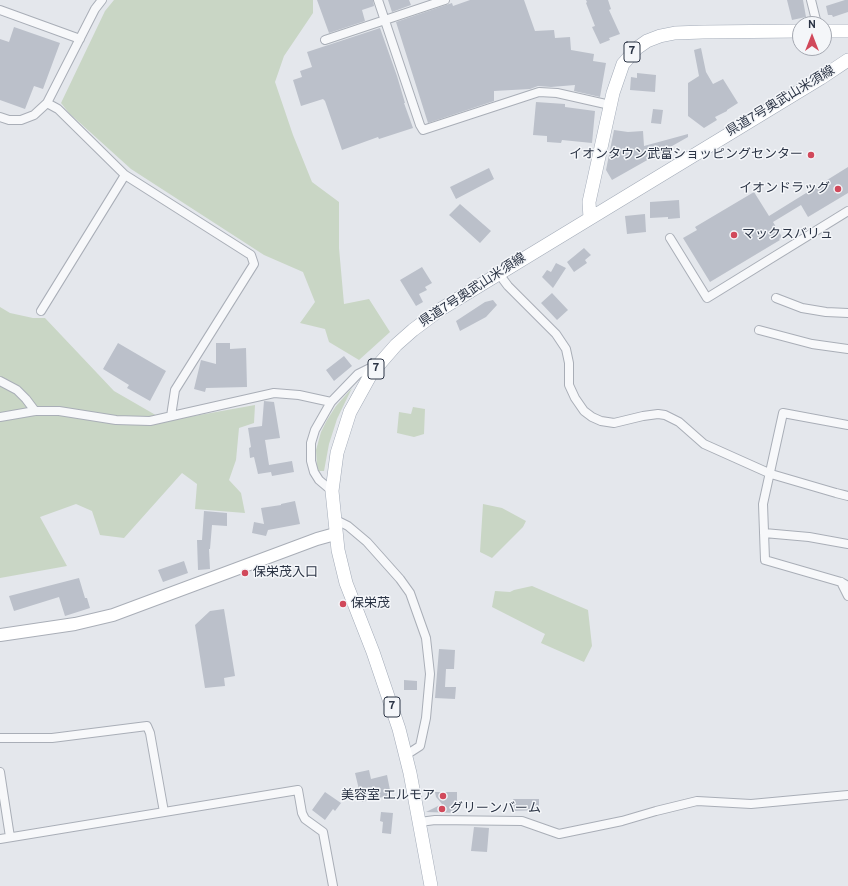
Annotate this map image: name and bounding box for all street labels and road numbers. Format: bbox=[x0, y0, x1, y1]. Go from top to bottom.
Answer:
road number: 7 bbox=[624, 42, 640, 62]
street label: 県道7号奥武山米須線 bbox=[724, 63, 838, 141]
street label: 県道7号奥武山米須線 bbox=[417, 251, 529, 331]
road number: 7 bbox=[368, 359, 384, 379]
road number: 7 bbox=[384, 697, 400, 717]

